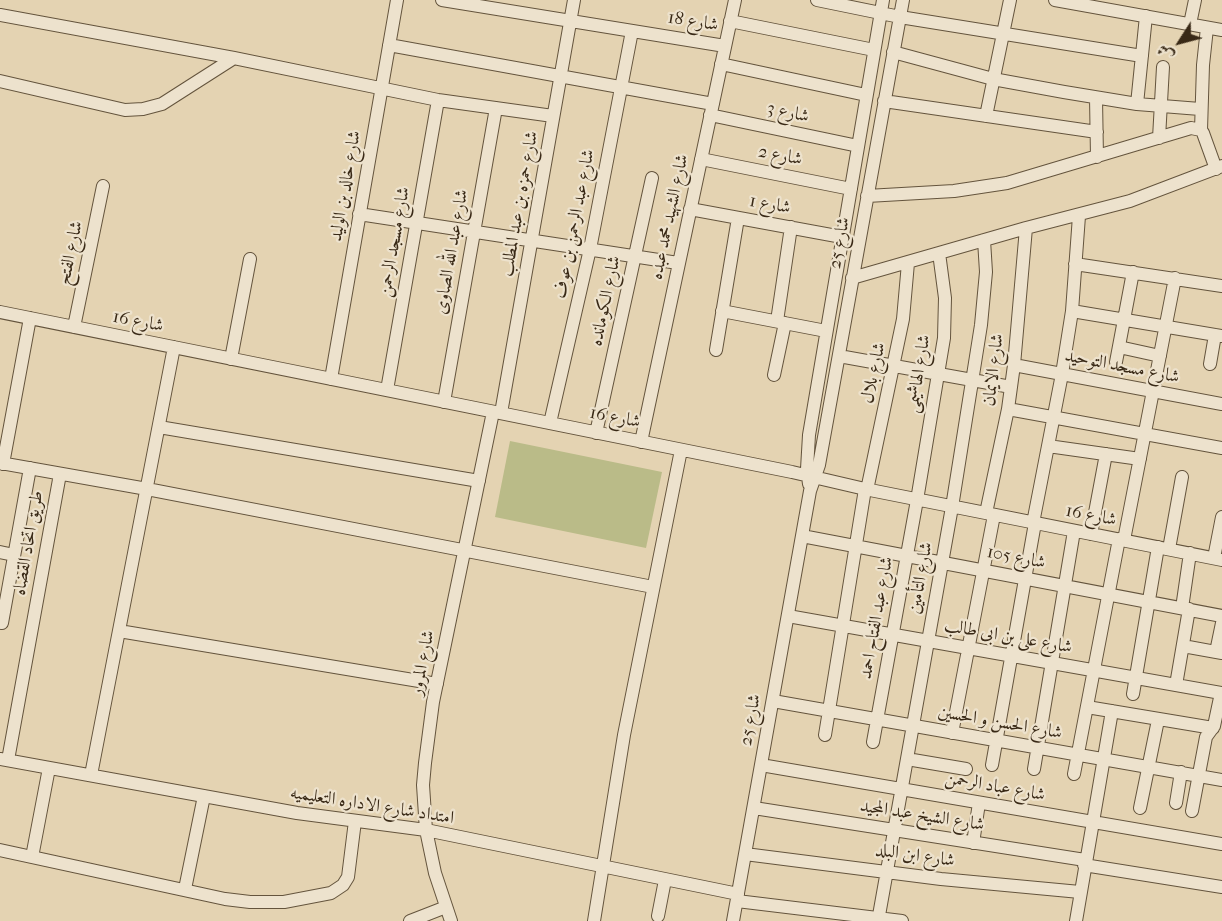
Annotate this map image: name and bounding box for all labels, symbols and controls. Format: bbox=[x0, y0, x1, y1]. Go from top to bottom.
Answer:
street label: شارع 18 bbox=[666, 7, 720, 37]
north arrow bbox=[1150, 12, 1210, 72]
text: ش bbox=[1153, 41, 1177, 65]
street label: شارع 3 bbox=[765, 98, 811, 128]
street label: شارع خالد بن الوليد bbox=[326, 129, 366, 243]
street label: شارع حمزه بن عبد المطلب bbox=[497, 130, 543, 278]
street label: شارع 2 bbox=[756, 141, 804, 171]
street label: شارع عبد الرحمن بن عوف bbox=[550, 148, 600, 300]
street label: شارع الشهيد محمد عبده bbox=[646, 152, 694, 282]
street label: شارع مسجد الرحمن bbox=[375, 185, 415, 299]
street label: شارع عبد الله الصاوى bbox=[430, 188, 474, 316]
street label: شارع 1 bbox=[748, 191, 792, 219]
street label: شارع 25 bbox=[825, 215, 855, 271]
street label: شارع الفتح bbox=[54, 219, 88, 287]
street label: شارع الكومانده bbox=[586, 254, 626, 348]
street label: شارع 16 bbox=[111, 307, 165, 337]
street label: شارع الهاشيمى bbox=[902, 333, 936, 415]
street label: شارع الايمان bbox=[979, 333, 1009, 407]
street label: شارع بلال bbox=[857, 341, 891, 405]
street label: شارع مسجد التوحيد bbox=[1063, 345, 1181, 389]
street label: شارع 16 bbox=[588, 403, 642, 433]
street label: طريق اتحاد القضاه bbox=[9, 489, 49, 597]
street label: شارع 16 bbox=[1064, 501, 1118, 531]
street label: شارع التأمين bbox=[904, 540, 938, 616]
street label: شارع 105 bbox=[985, 542, 1047, 574]
street label: شارع عبد الفتاح احمد bbox=[856, 555, 898, 681]
street label: شارع على بن ابى طالب bbox=[942, 615, 1074, 659]
street label: شارع المرور bbox=[406, 629, 440, 697]
street label: شارع 25 bbox=[736, 692, 766, 748]
street label: شارع الحسن و الحسين bbox=[936, 701, 1064, 745]
street label: شارع عباد الرحمن bbox=[943, 768, 1047, 806]
street label: امتداد شارع الاداره التعليميه bbox=[289, 782, 455, 830]
street label: شارع الشيخ عبد المجيد bbox=[858, 796, 986, 836]
street label: شارع ابن البلد bbox=[874, 840, 956, 872]

